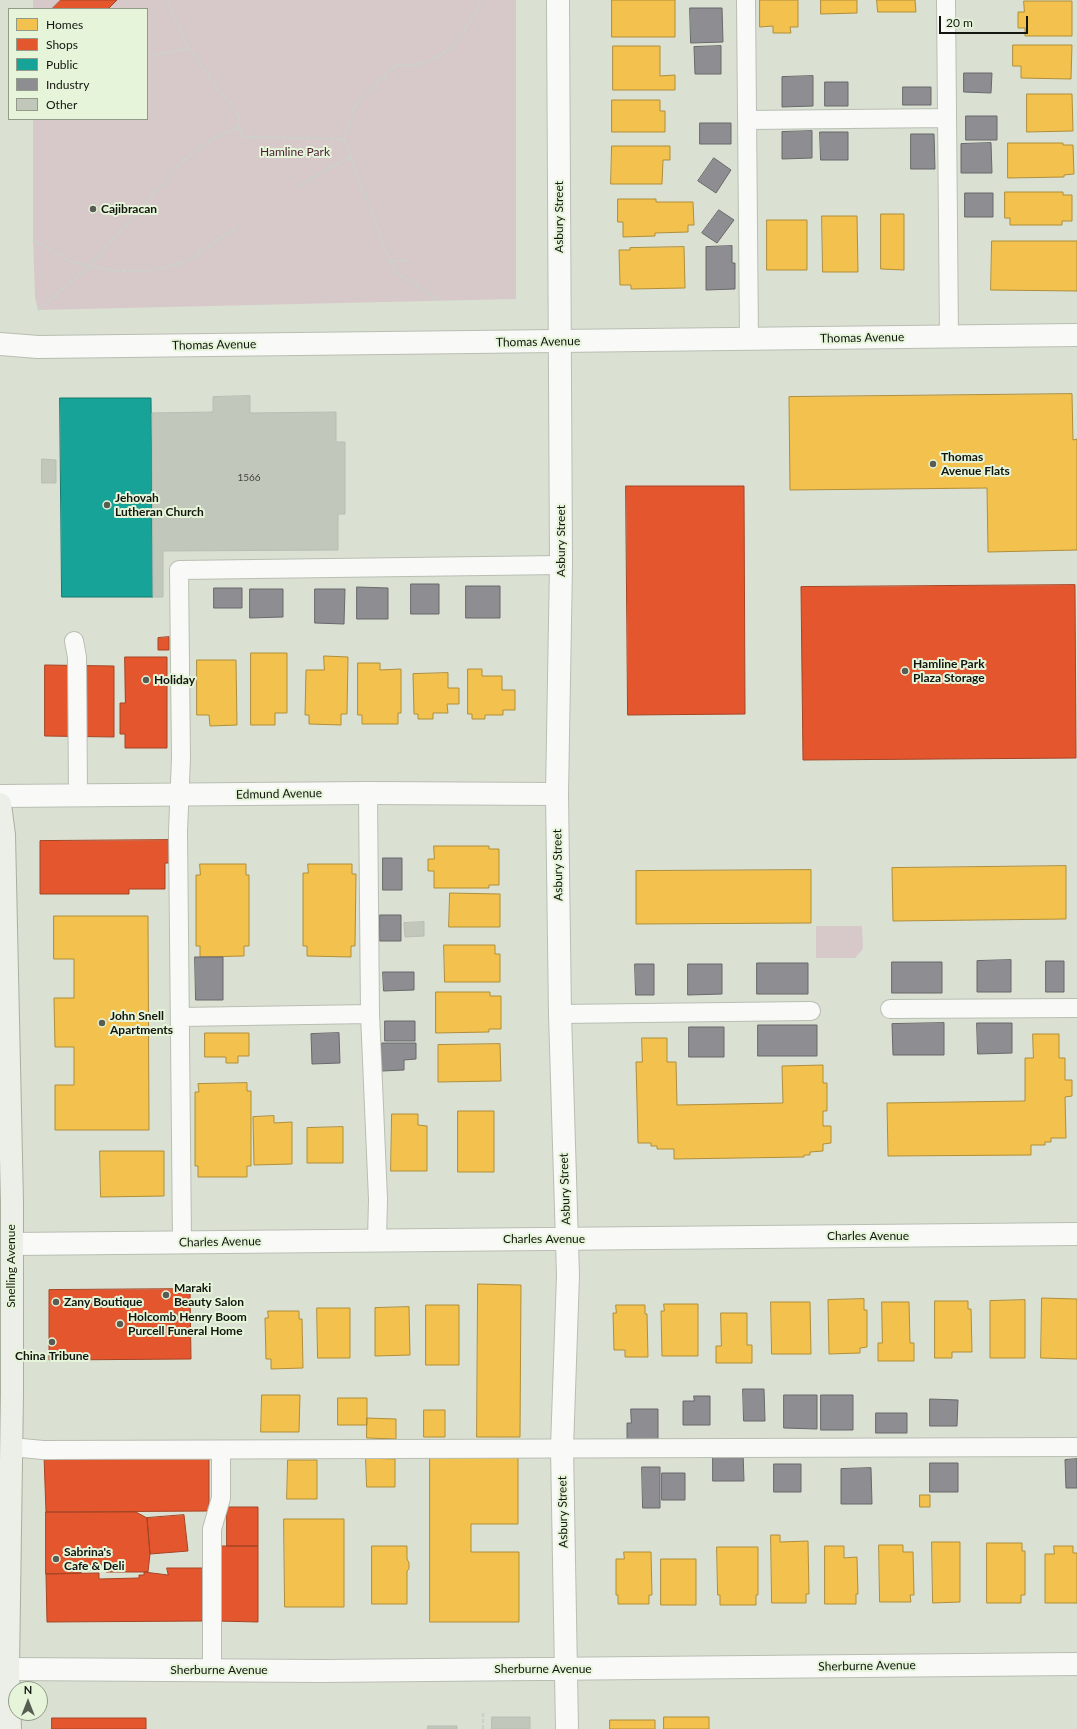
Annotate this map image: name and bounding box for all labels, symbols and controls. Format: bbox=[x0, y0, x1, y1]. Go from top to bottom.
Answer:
legend bbox=[8, 8, 148, 120]
scale bar bbox=[941, 8, 1030, 34]
text: 20 m bbox=[946, 15, 973, 30]
text: Homes bbox=[46, 17, 83, 32]
text: Shops bbox=[46, 37, 78, 52]
text: Public bbox=[46, 57, 78, 72]
text: Industry bbox=[46, 77, 89, 92]
text: Other bbox=[46, 97, 77, 112]
park label: Hamline Park bbox=[260, 145, 330, 159]
street label: Asbury Street bbox=[552, 181, 566, 253]
place label: Cajibracan bbox=[101, 202, 157, 216]
marker: Cajibracan bbox=[88, 204, 98, 214]
street label: Thomas Avenue bbox=[820, 330, 904, 346]
street label: Thomas Avenue bbox=[496, 334, 580, 350]
street label: Thomas Avenue bbox=[172, 337, 256, 353]
place label: Thomas Avenue Flats bbox=[941, 450, 1010, 478]
marker: Thomas Avenue Flats bbox=[928, 459, 938, 469]
house number: 1566 bbox=[237, 472, 261, 484]
place label: Jehovah Lutheran Church bbox=[115, 491, 204, 519]
marker: Jehovah Lutheran Church bbox=[102, 500, 112, 510]
street label: Asbury Street bbox=[554, 505, 568, 577]
place label: Hamline Park Plaza Storage bbox=[913, 657, 985, 685]
marker: Hamline Park Plaza Storage bbox=[900, 666, 910, 676]
place label: Holiday bbox=[154, 673, 195, 687]
marker: Holiday bbox=[141, 675, 151, 685]
street label: Edmund Avenue bbox=[236, 786, 322, 802]
street label: Asbury Street bbox=[550, 829, 566, 901]
place label: John Snell Apartments bbox=[110, 1009, 173, 1037]
marker: John Snell Apartments bbox=[97, 1018, 107, 1028]
street label: Asbury Street bbox=[557, 1153, 573, 1225]
street label: Snelling Avenue bbox=[4, 1224, 18, 1308]
street label: Charles Avenue bbox=[827, 1229, 909, 1243]
street label: Charles Avenue bbox=[503, 1232, 585, 1246]
street label: Charles Avenue bbox=[179, 1234, 261, 1250]
place label: Maraki Beauty Salon bbox=[174, 1281, 244, 1309]
marker: Maraki Beauty Salon bbox=[161, 1290, 171, 1300]
place label: Zany Boutique bbox=[64, 1295, 142, 1309]
marker: Zany Boutique bbox=[51, 1297, 61, 1307]
place label: Holcomb Henry Boom Purcell Funeral Home bbox=[128, 1310, 247, 1338]
marker: Holcomb Henry Boom Purcell Funeral Home bbox=[115, 1319, 125, 1329]
marker: China Tribune bbox=[47, 1337, 57, 1347]
place label: China Tribune bbox=[15, 1349, 89, 1363]
street label: Asbury Street bbox=[555, 1476, 571, 1548]
place label: Sabrina's Cafe & Deli bbox=[64, 1545, 124, 1573]
marker: Sabrina's Cafe & Deli bbox=[51, 1554, 61, 1564]
street label: Sherburne Avenue bbox=[818, 1658, 916, 1674]
street label: Sherburne Avenue bbox=[494, 1662, 592, 1676]
street label: Sherburne Avenue bbox=[170, 1663, 268, 1677]
north arrow bbox=[8, 1681, 48, 1721]
text: N bbox=[24, 1683, 32, 1696]

